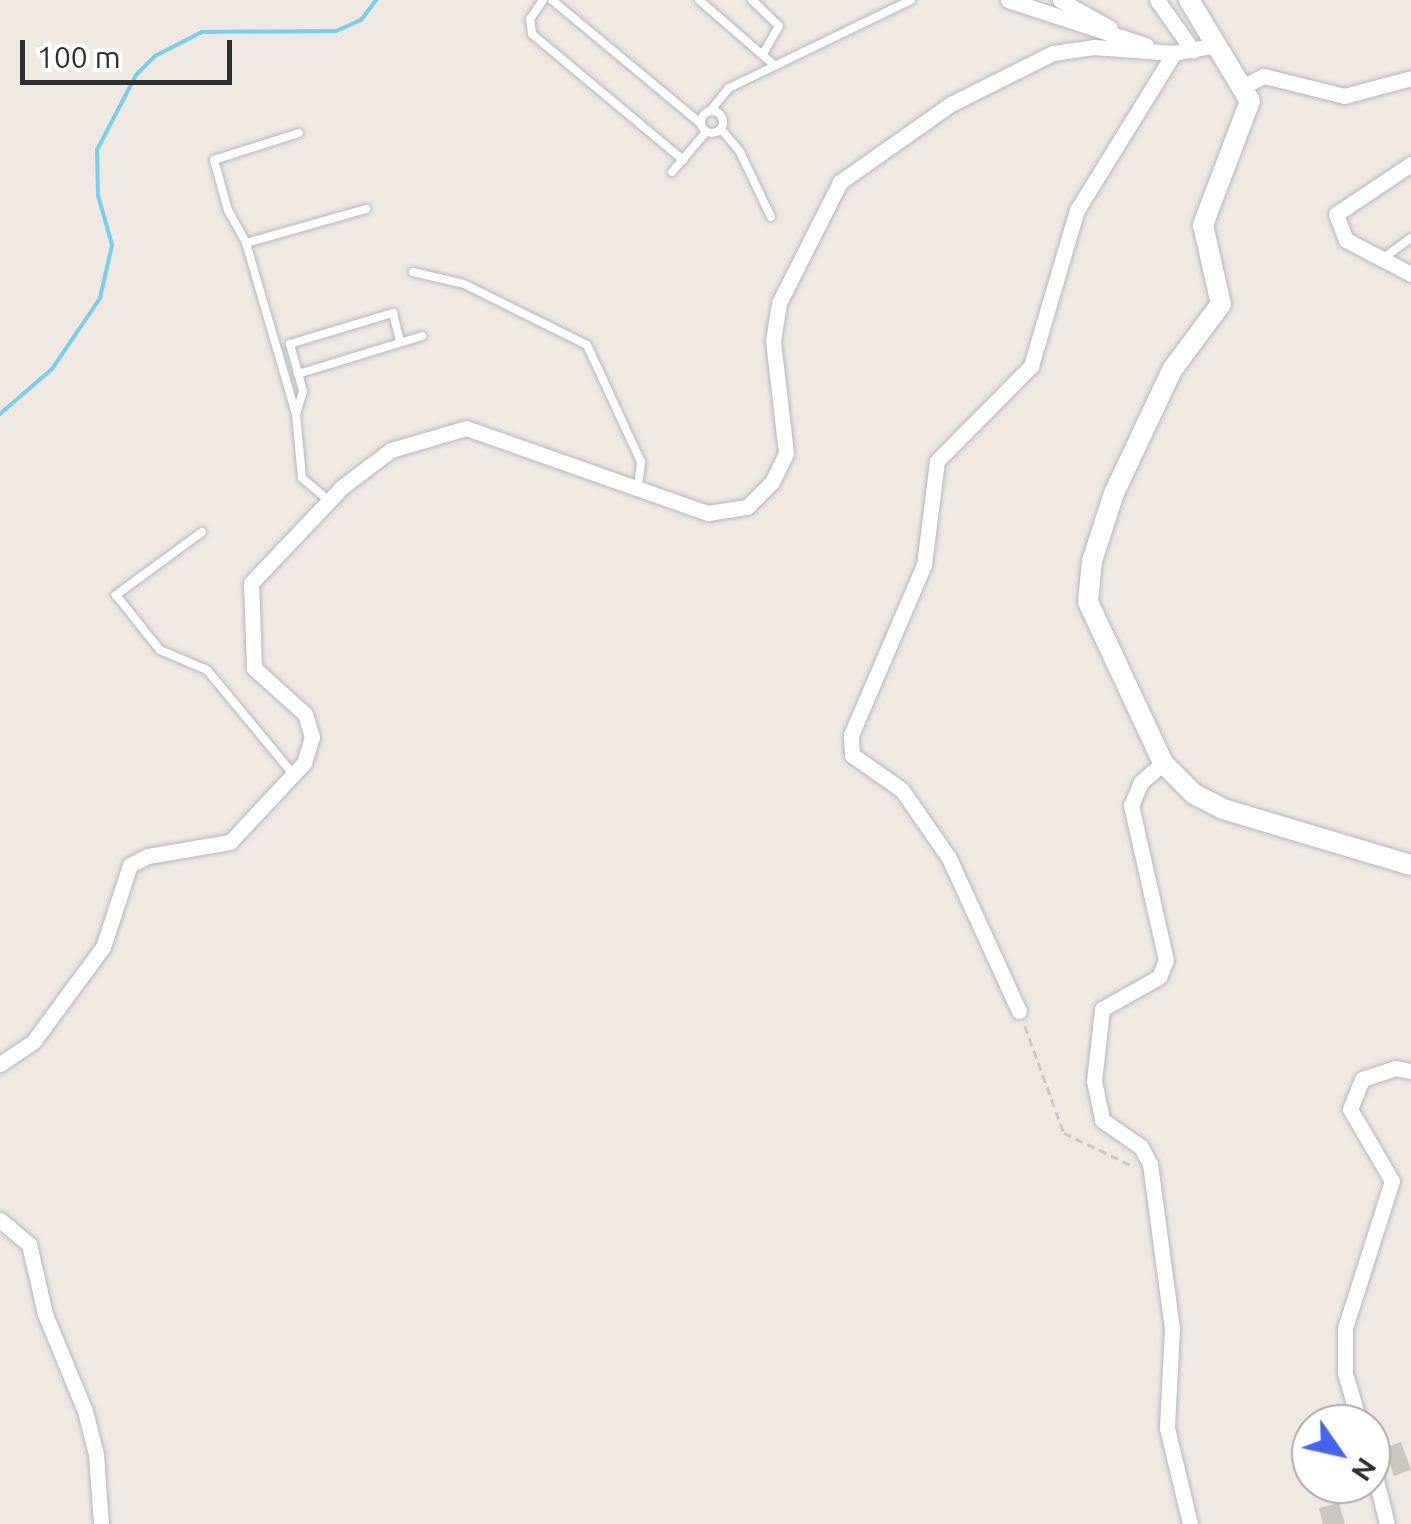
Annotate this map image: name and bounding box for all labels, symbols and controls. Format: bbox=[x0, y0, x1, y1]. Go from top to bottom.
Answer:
scale bar bbox=[25, 20, 238, 82]
text: 100 m bbox=[37, 40, 121, 74]
north arrow bbox=[1291, 1404, 1391, 1504]
text: N bbox=[1346, 1453, 1383, 1487]

